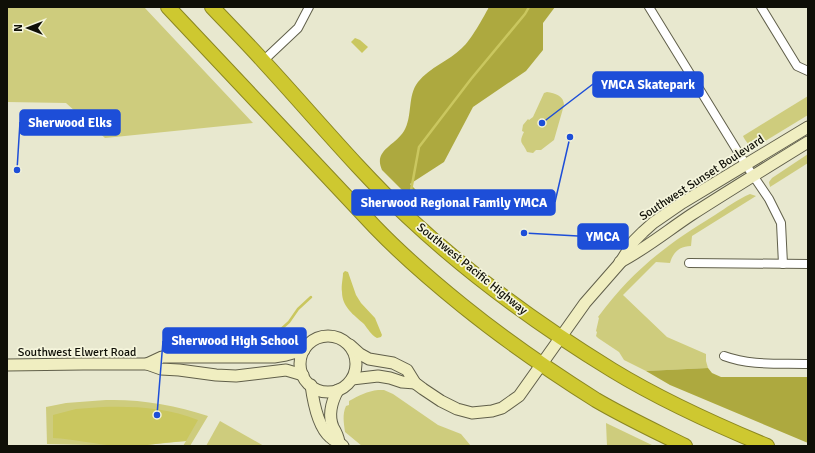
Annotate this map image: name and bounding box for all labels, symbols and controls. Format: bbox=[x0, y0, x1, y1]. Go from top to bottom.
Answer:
north arrow bbox=[8, 8, 48, 48]
text: N bbox=[12, 24, 25, 32]
callout: YMCA Skatepark bbox=[593, 72, 703, 97]
text: YMCA Skatepark bbox=[600, 77, 695, 93]
callout: Sherwood Elks bbox=[20, 110, 120, 135]
text: Sherwood Elks bbox=[28, 115, 112, 131]
street label: Southwest Sunset Boulevard bbox=[637, 132, 767, 224]
callout: Sherwood Regional Family YMCA bbox=[352, 190, 555, 215]
text: Sherwood Regional Family YMCA bbox=[361, 195, 548, 211]
street label: Southwest Pacific Highway bbox=[414, 220, 530, 318]
callout: YMCA bbox=[578, 224, 628, 249]
text: YMCA bbox=[585, 229, 621, 245]
callout: Sherwood High School bbox=[163, 328, 306, 353]
text: Sherwood High School bbox=[171, 333, 299, 349]
street label: Southwest Elwert Road bbox=[18, 345, 136, 360]

